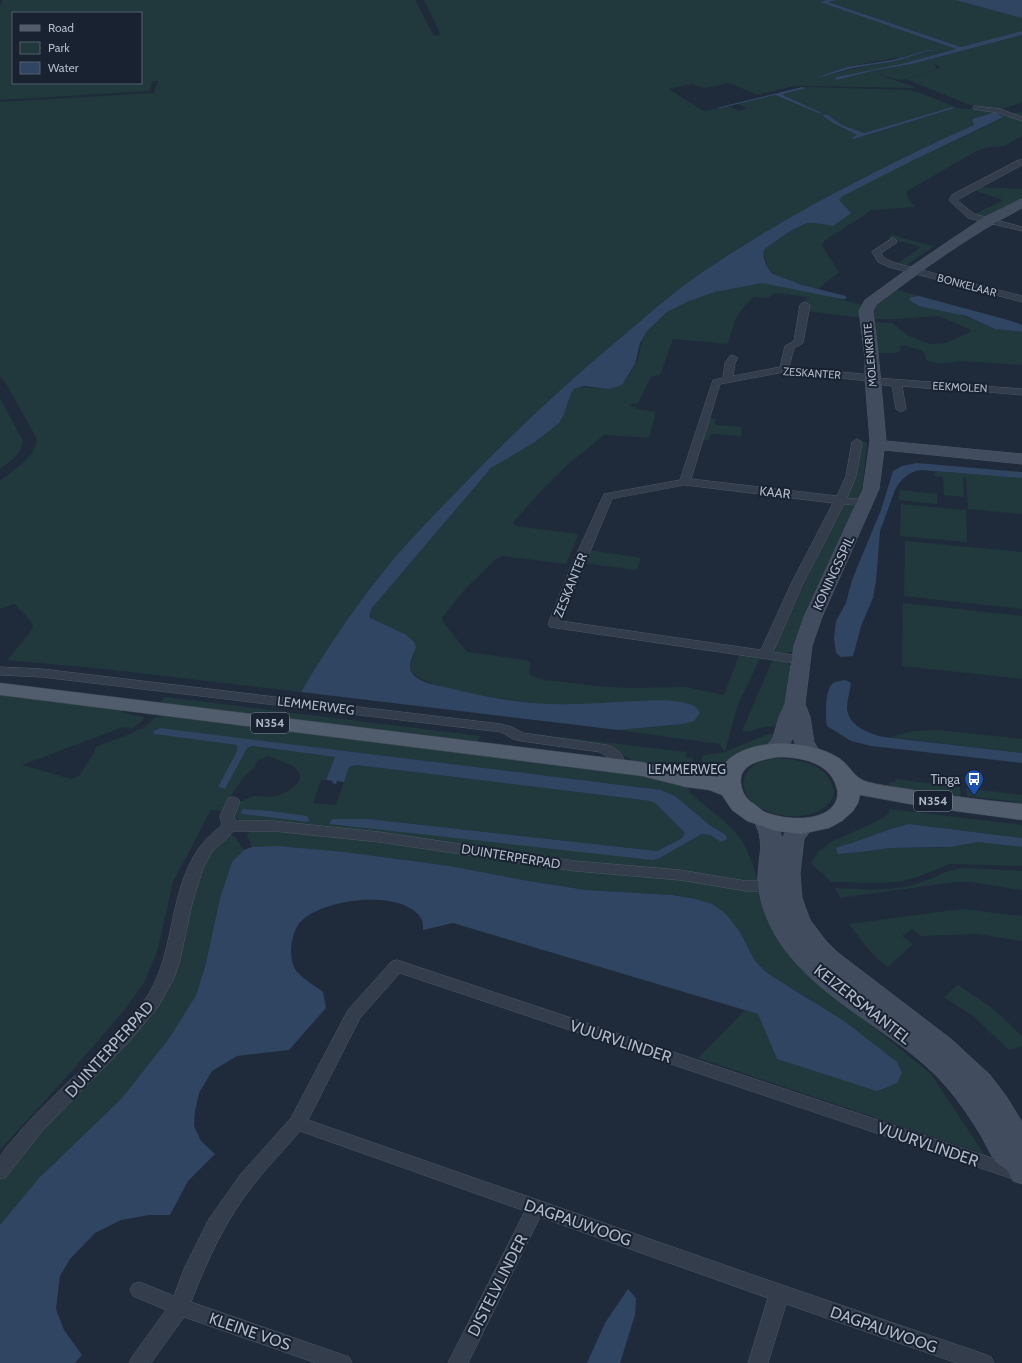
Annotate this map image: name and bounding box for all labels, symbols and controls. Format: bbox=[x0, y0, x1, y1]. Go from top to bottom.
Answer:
legend bbox=[12, 12, 142, 84]
text: Road bbox=[48, 20, 74, 35]
text: Park bbox=[48, 40, 70, 55]
text: Water bbox=[48, 60, 79, 75]
street label: BONKELAAR bbox=[936, 270, 999, 300]
street label: MOLENKRITE bbox=[860, 322, 880, 388]
street label: ZESKANTER bbox=[783, 364, 842, 382]
street label: EEKMOLEN bbox=[932, 379, 988, 395]
street label: KAAR bbox=[759, 482, 792, 502]
street label: KONINGSSPIL bbox=[809, 533, 857, 613]
street label: ZESKANTER bbox=[550, 550, 590, 620]
street label: LEMMERWEG bbox=[276, 692, 356, 718]
road number: N354 bbox=[251, 713, 289, 733]
street label: LEMMERWEG bbox=[648, 761, 726, 777]
bus stop icon: Tinga bbox=[963, 768, 985, 796]
place label: Tinga bbox=[930, 771, 961, 787]
road number: N354 bbox=[914, 791, 952, 811]
street label: DUINTERPERPAD bbox=[460, 840, 562, 872]
street label: KEIZERSMANTEL bbox=[810, 961, 915, 1048]
street label: DUINTERPERPAD bbox=[61, 997, 158, 1101]
street label: VUURVLINDER bbox=[568, 1016, 674, 1067]
street label: VUURVLINDER bbox=[875, 1118, 981, 1171]
street label: DAGPAUWOOG bbox=[522, 1195, 634, 1250]
street label: DISTELVLINDER bbox=[464, 1231, 532, 1339]
street label: DAGPAUWOOG bbox=[828, 1302, 940, 1357]
street label: KLEINE VOS bbox=[207, 1309, 293, 1354]

